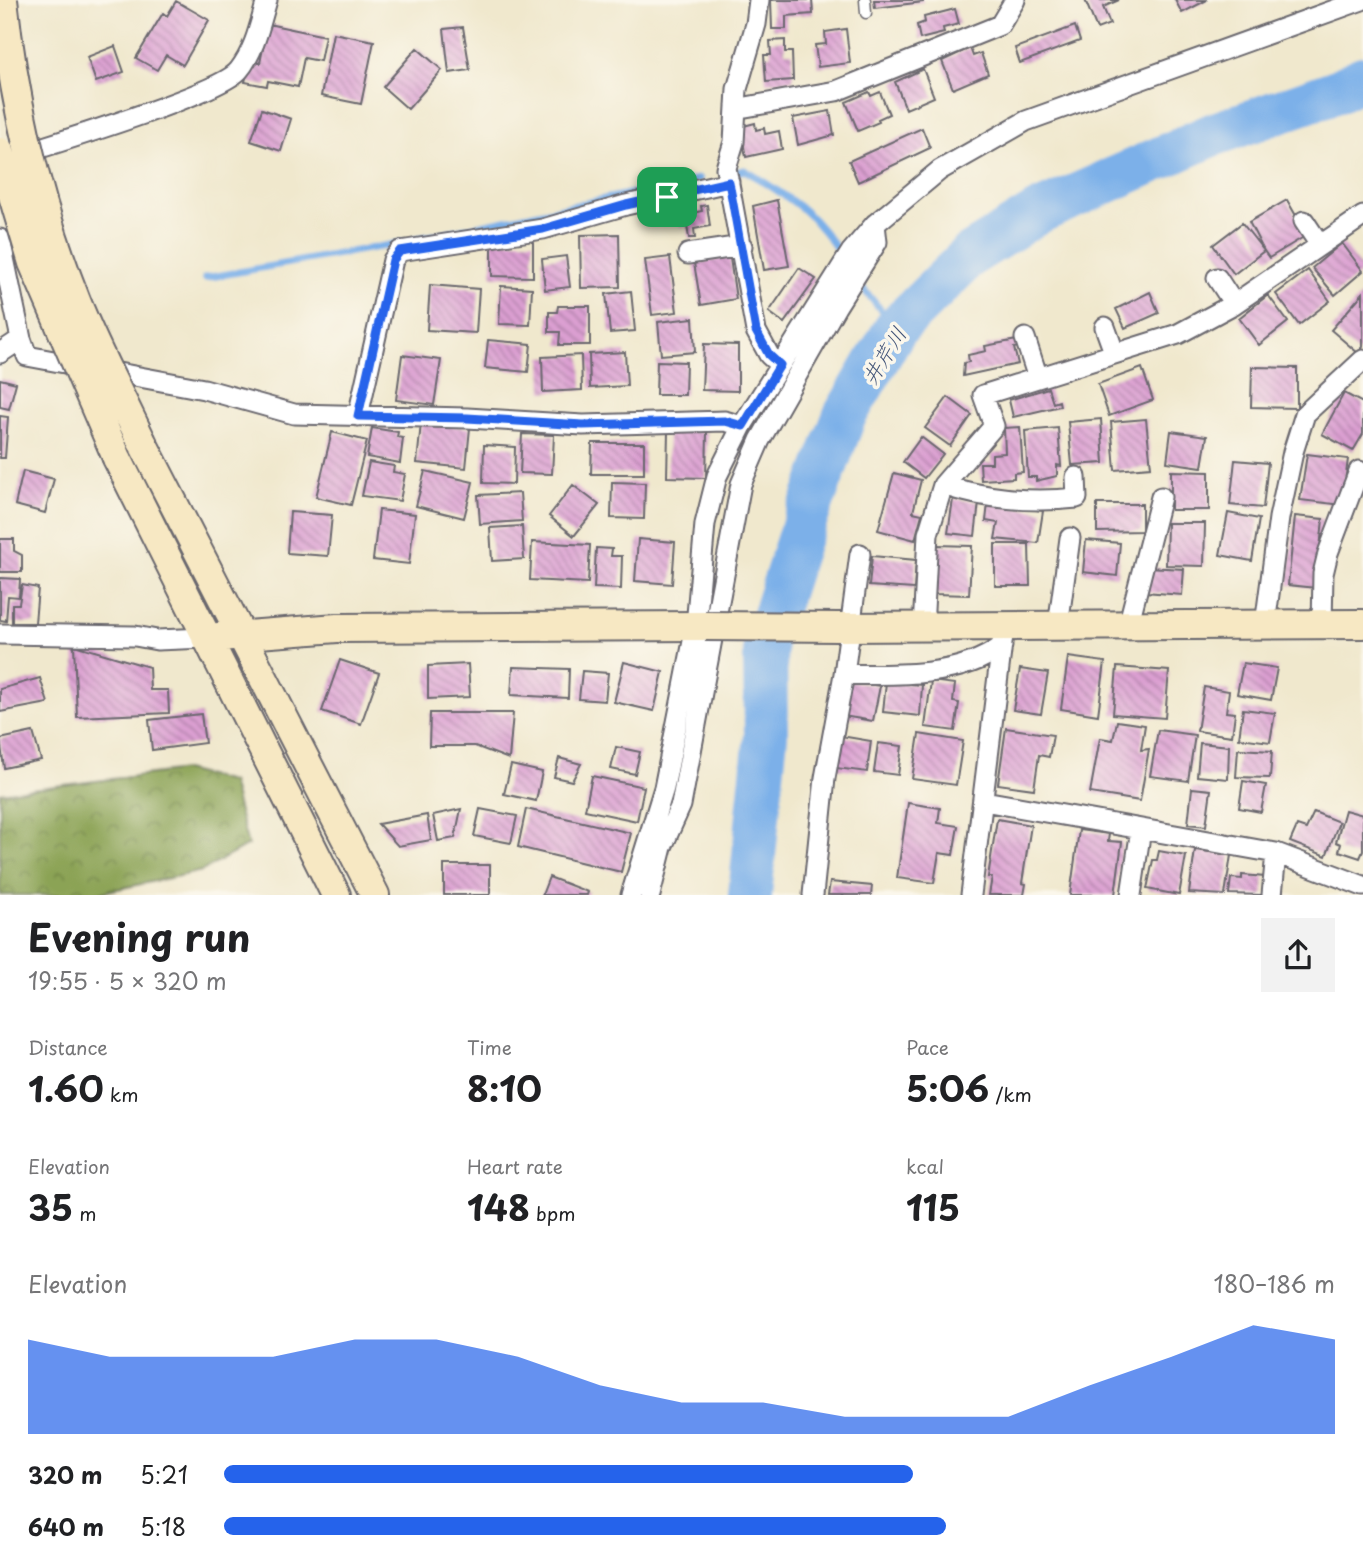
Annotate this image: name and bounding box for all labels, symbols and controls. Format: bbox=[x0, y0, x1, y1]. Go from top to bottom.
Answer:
pin bbox=[637, 167, 697, 227]
icon: arrive bbox=[648, 178, 686, 216]
water label: 井芹川 bbox=[853, 320, 913, 390]
text: Evening run bbox=[28, 908, 250, 965]
button: share bbox=[1261, 918, 1335, 992]
text: 19:55 · 5 × 320 m bbox=[28, 963, 227, 998]
text: Distance bbox=[28, 1033, 108, 1061]
text: Time bbox=[467, 1033, 512, 1061]
text: Pace bbox=[906, 1033, 949, 1061]
text: 1.60 bbox=[28, 1061, 104, 1114]
text: 8:10 bbox=[467, 1061, 542, 1114]
text: 5:06 bbox=[906, 1061, 989, 1114]
text: km bbox=[104, 1080, 138, 1108]
text: /km bbox=[989, 1080, 1032, 1108]
text: Elevation bbox=[28, 1152, 110, 1180]
text: Heart rate bbox=[467, 1152, 563, 1180]
text: kcal bbox=[906, 1152, 944, 1180]
text: 35 bbox=[28, 1180, 73, 1233]
text: 148 bbox=[467, 1180, 530, 1233]
text: 115 bbox=[906, 1180, 960, 1233]
text: m bbox=[73, 1199, 97, 1227]
text: bpm bbox=[530, 1199, 575, 1227]
text: Elevation bbox=[28, 1266, 127, 1301]
text: 180–186 m bbox=[1214, 1266, 1335, 1301]
text: 320 m bbox=[28, 1457, 102, 1492]
text: 5:21 bbox=[140, 1457, 188, 1492]
text: 640 m bbox=[28, 1509, 104, 1544]
text: 5:18 bbox=[140, 1509, 186, 1544]

